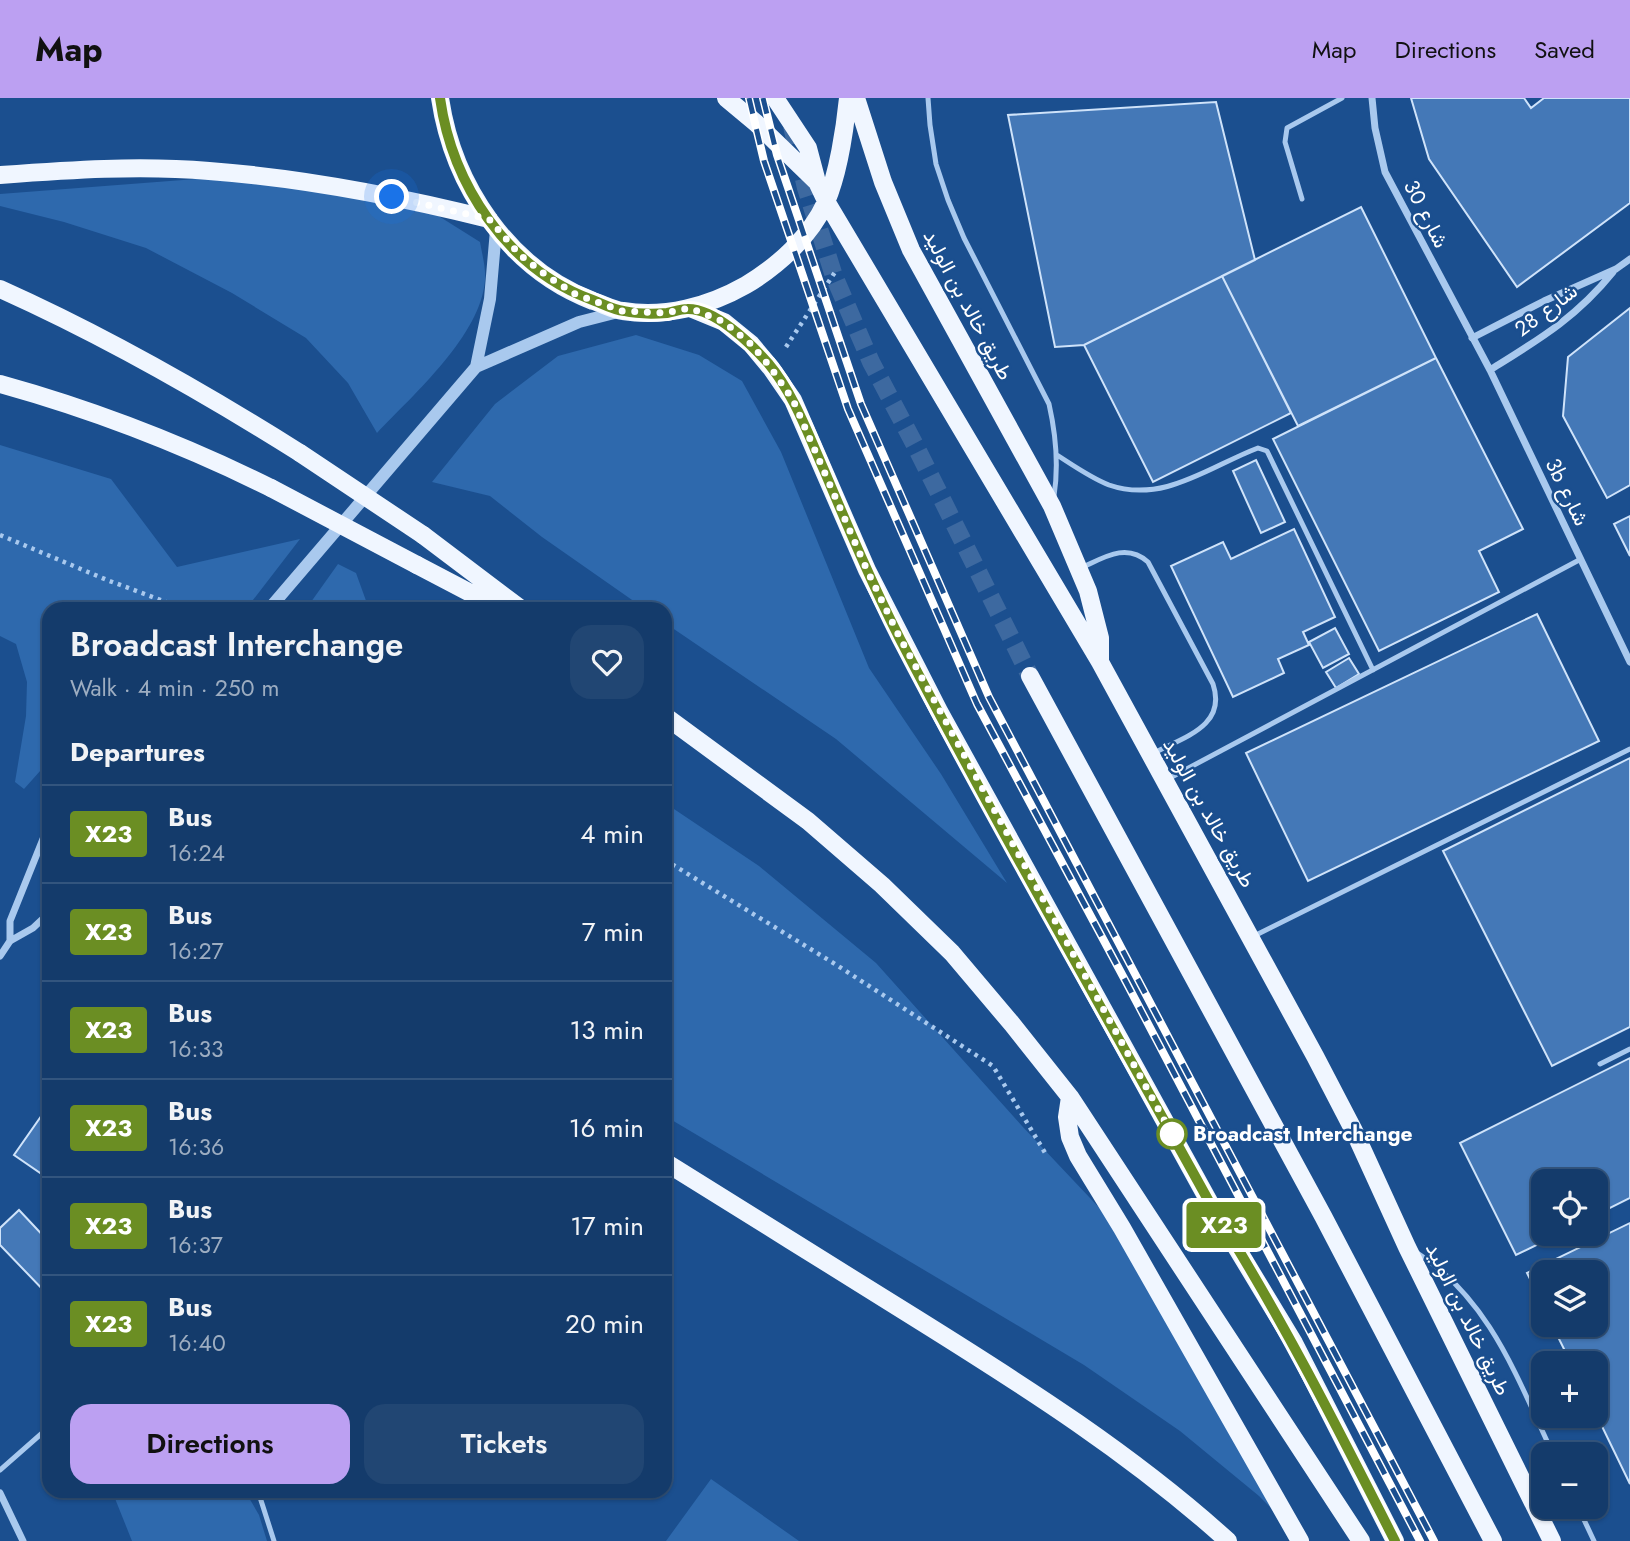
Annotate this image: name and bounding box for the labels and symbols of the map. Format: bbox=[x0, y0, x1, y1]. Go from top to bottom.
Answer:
street label: شارع 30 bbox=[1396, 175, 1456, 253]
your location bbox=[374, 179, 409, 214]
street label: طريق خالد بن الوليد bbox=[916, 224, 1020, 386]
street label: شارع 28 bbox=[1508, 276, 1584, 344]
street label: 3b شارع bbox=[1538, 453, 1596, 531]
street label: طريق خالد بن الوليد bbox=[1155, 733, 1263, 893]
marker: Broadcast Interchange bbox=[1157, 1119, 1187, 1149]
place label: Broadcast Interchange bbox=[1193, 1119, 1413, 1149]
line badge: X23 bbox=[1184, 1202, 1264, 1248]
street label: طريق خالد بن الوليد bbox=[1418, 1238, 1518, 1400]

